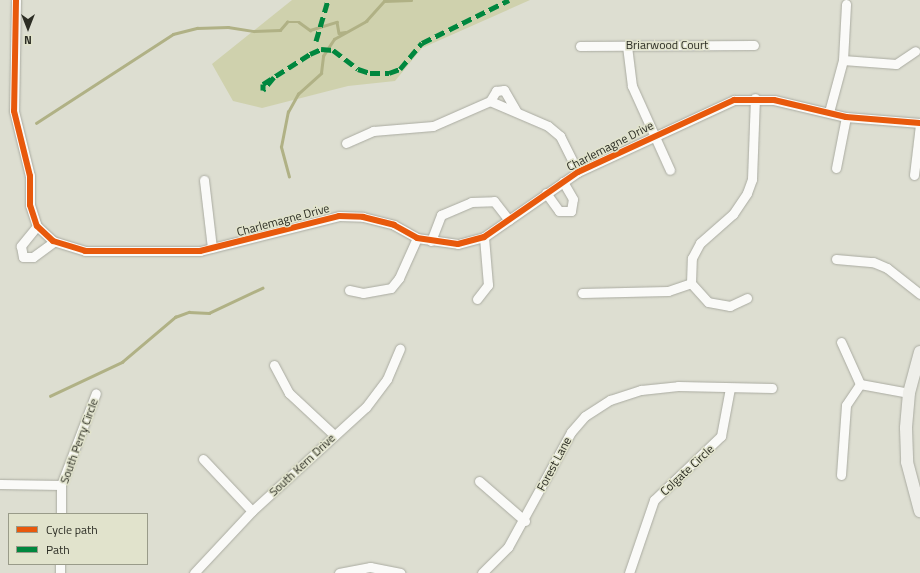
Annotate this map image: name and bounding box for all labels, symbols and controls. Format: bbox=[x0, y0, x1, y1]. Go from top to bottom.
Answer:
north arrow bbox=[8, 8, 48, 48]
text: N bbox=[24, 32, 32, 48]
street label: Briarwood Court bbox=[626, 38, 708, 52]
street label: Charlemagne Drive bbox=[564, 118, 656, 174]
street label: Charlemagne Drive bbox=[235, 201, 331, 239]
street label: South Perry Circle bbox=[57, 396, 101, 486]
street label: South Kern Drive bbox=[266, 431, 338, 499]
street label: Forest Lane bbox=[534, 434, 574, 494]
street label: Colgate Circle bbox=[657, 442, 717, 498]
legend bbox=[8, 513, 148, 565]
text: Cycle path bbox=[46, 520, 98, 539]
text: Path bbox=[46, 540, 70, 559]

